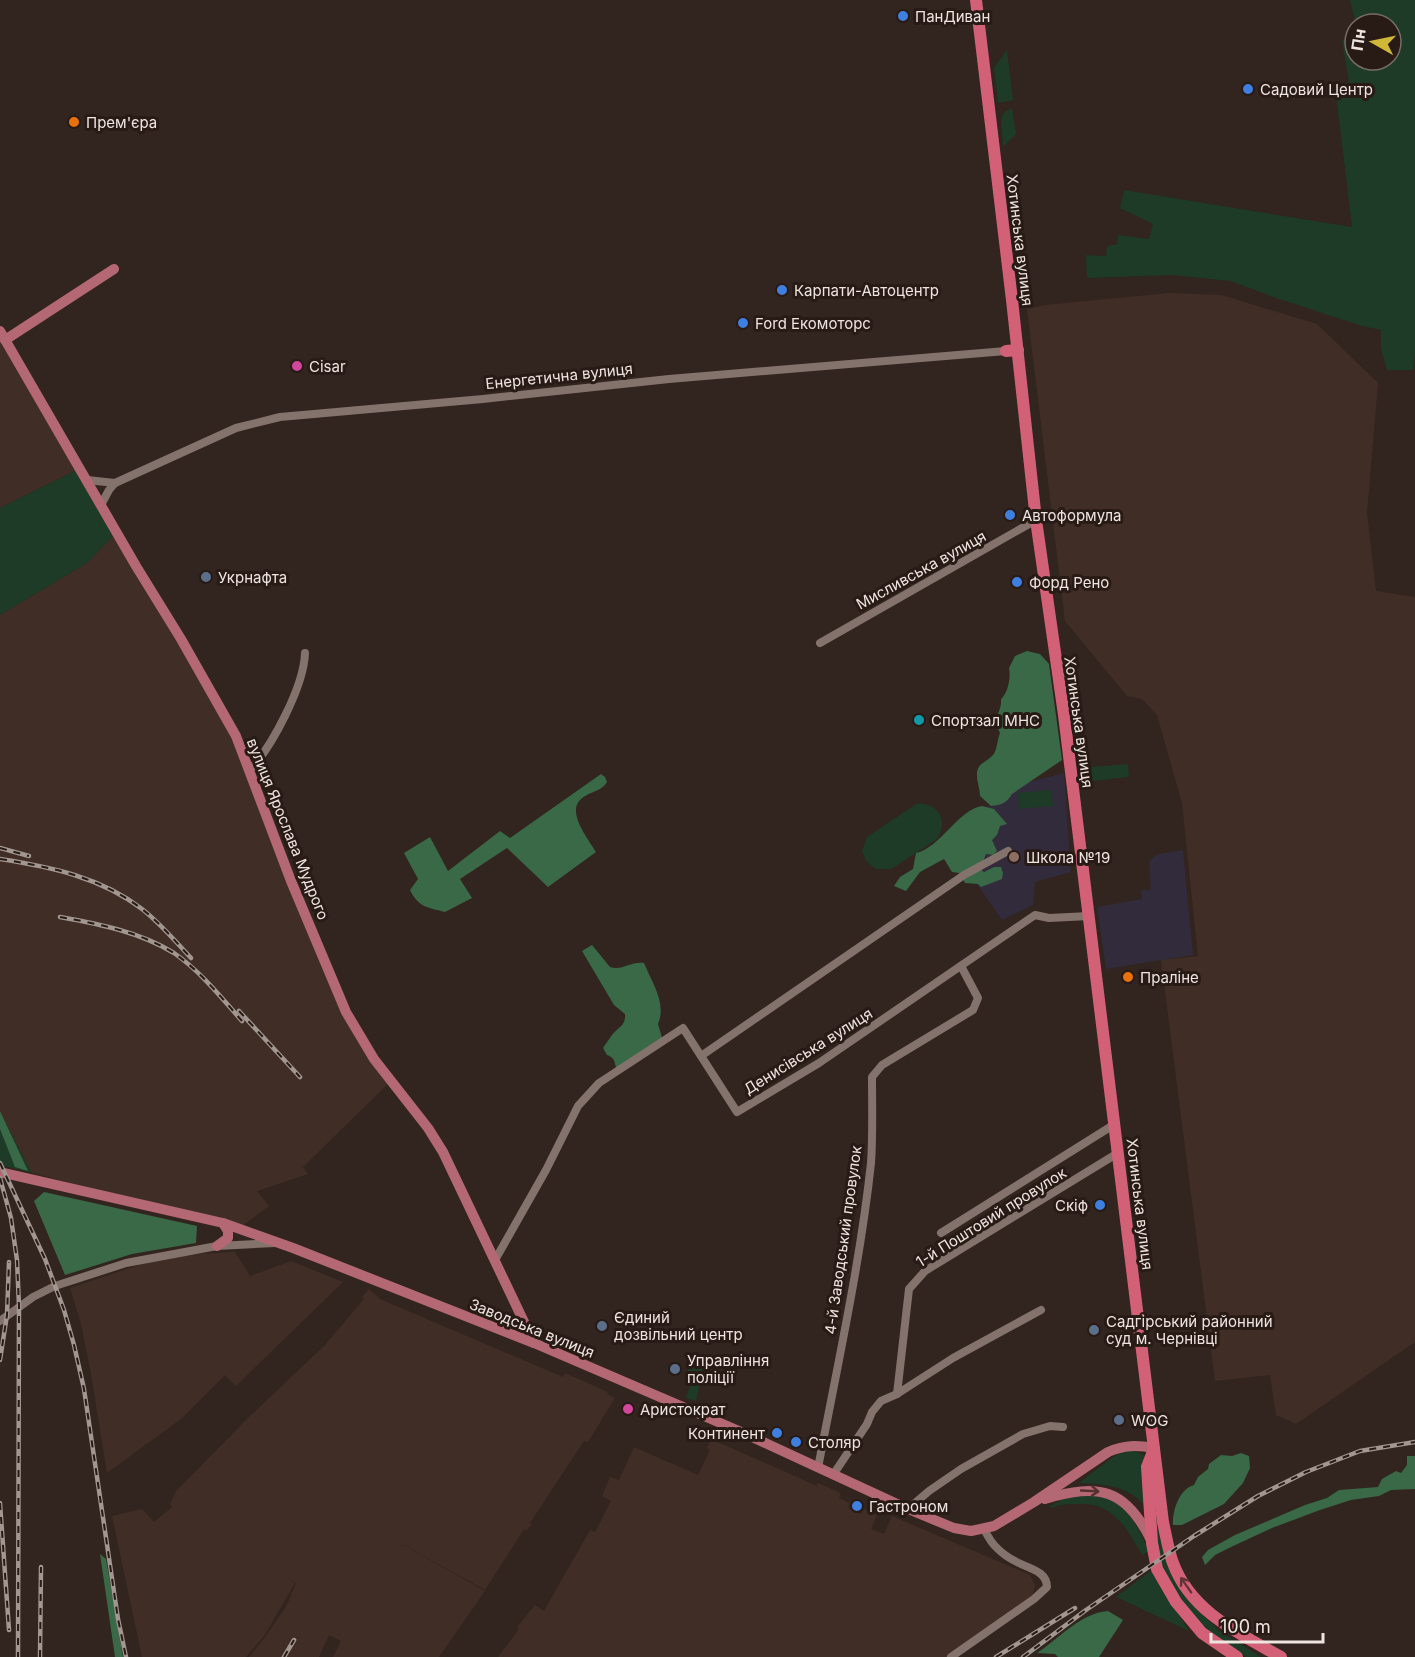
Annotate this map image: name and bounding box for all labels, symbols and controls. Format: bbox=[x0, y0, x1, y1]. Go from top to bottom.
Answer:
place label: ПанДиван bbox=[915, 7, 990, 26]
marker: ПанДиван bbox=[896, 9, 910, 23]
north arrow bbox=[1343, 12, 1403, 72]
text: Пн bbox=[1347, 27, 1370, 52]
place label: Садовий Центр bbox=[1260, 80, 1373, 99]
marker: Садовий Центр bbox=[1241, 82, 1255, 96]
place label: Прем'єра bbox=[86, 113, 157, 132]
marker: Прем'єра bbox=[67, 115, 81, 129]
street label: Хотинська вулиця bbox=[1002, 173, 1038, 307]
place label: Карпати-Автоцентр bbox=[794, 281, 939, 300]
marker: Карпати-Автоцентр bbox=[775, 283, 789, 297]
place label: Ford Екомоторс bbox=[755, 314, 871, 333]
marker: Ford Екомоторс bbox=[736, 316, 750, 330]
place label: Cisar bbox=[309, 357, 346, 376]
marker: Cisar bbox=[290, 359, 304, 373]
street label: Енергетична вулиця bbox=[484, 359, 634, 393]
place label: Автоформула bbox=[1022, 506, 1121, 525]
marker: Автоформула bbox=[1003, 508, 1017, 522]
street label: Мисливська вулиця bbox=[853, 526, 989, 614]
place label: Укрнафта bbox=[218, 568, 287, 587]
marker: Укрнафта bbox=[199, 570, 213, 584]
place label: Форд Рено bbox=[1029, 573, 1109, 592]
marker: Форд Рено bbox=[1010, 575, 1024, 589]
street label: Хотинська вулиця bbox=[1060, 655, 1098, 789]
place label: Спортзал МНС bbox=[931, 711, 1040, 730]
marker: Спортзал МНС bbox=[912, 713, 926, 727]
street label: вулиця Ярослава Мудрого bbox=[243, 735, 333, 923]
place label: Школа №19 bbox=[1026, 848, 1110, 867]
marker: Школа №19 bbox=[1007, 850, 1021, 864]
place label: Праліне bbox=[1140, 968, 1199, 987]
marker: Праліне bbox=[1121, 970, 1135, 984]
street label: Денисівська вулиця bbox=[740, 1004, 876, 1098]
street label: Хотинська вулиця bbox=[1122, 1137, 1158, 1271]
street label: 4-й Заводський провулок bbox=[820, 1144, 866, 1336]
street label: 1-й Поштовий провулок bbox=[912, 1163, 1070, 1271]
place label: Скіф bbox=[1055, 1196, 1088, 1215]
marker: Скіф bbox=[1093, 1198, 1107, 1212]
street label: Заводська вулиця bbox=[467, 1294, 597, 1362]
place label: Єдиний дозвільний центр bbox=[614, 1308, 743, 1344]
place label: Садгірський районний суд м. Чернівці bbox=[1106, 1312, 1273, 1348]
marker: Єдиний дозвільний центр bbox=[595, 1319, 609, 1333]
marker: Садгірський районний суд м. Чернівці bbox=[1087, 1323, 1101, 1337]
place label: Управління поліції bbox=[687, 1351, 769, 1387]
marker: Управління поліції bbox=[668, 1362, 682, 1376]
place label: Аристократ bbox=[640, 1400, 726, 1419]
marker: Аристократ bbox=[621, 1402, 635, 1416]
place label: WOG bbox=[1131, 1411, 1168, 1430]
marker: WOG bbox=[1112, 1413, 1126, 1427]
place label: Континент bbox=[688, 1424, 765, 1443]
marker: Континент bbox=[770, 1426, 784, 1440]
place label: Столяр bbox=[808, 1433, 861, 1452]
marker: Столяр bbox=[789, 1435, 803, 1449]
one-way arrow bbox=[1080, 1485, 1100, 1496]
place label: Гастроном bbox=[869, 1497, 948, 1516]
marker: Гастроном bbox=[850, 1499, 864, 1513]
one-way arrow bbox=[1180, 1578, 1192, 1594]
scale bar bbox=[1211, 1606, 1324, 1644]
text: 100 m bbox=[1220, 1616, 1271, 1637]

